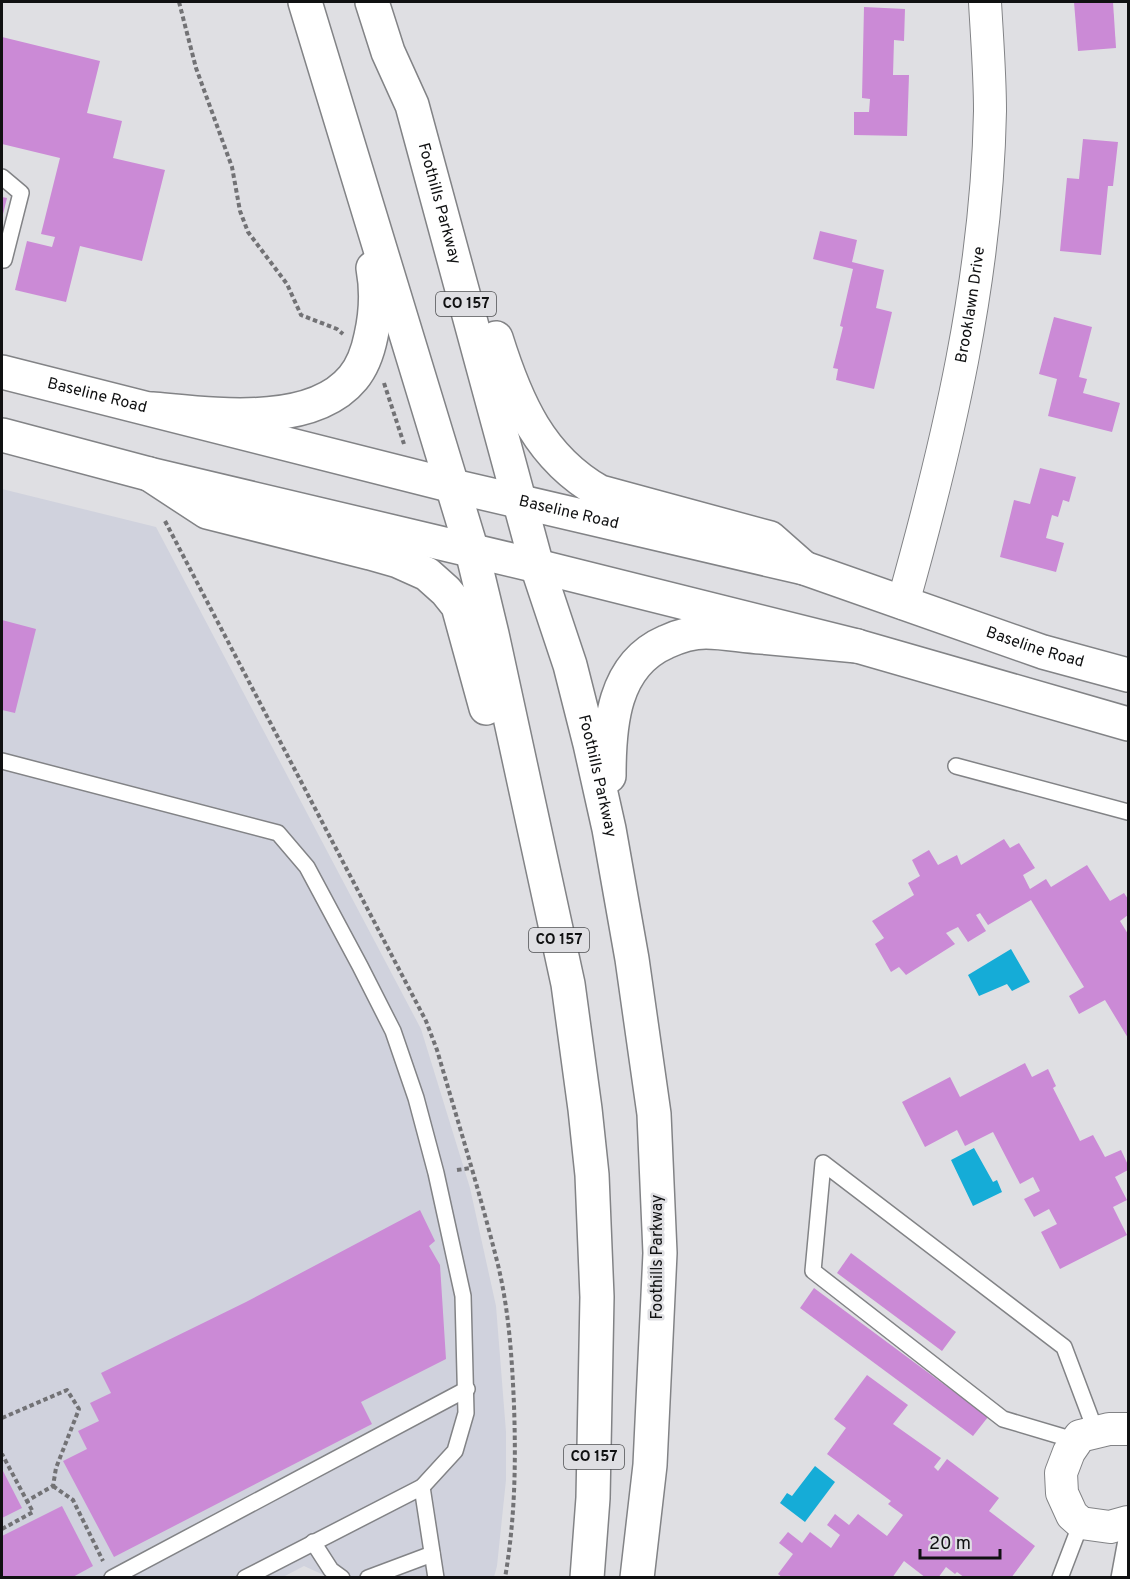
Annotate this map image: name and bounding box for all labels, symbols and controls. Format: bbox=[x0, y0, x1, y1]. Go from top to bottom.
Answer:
street label: Foothills Parkway bbox=[413, 141, 465, 267]
street label: Brooklawn Drive bbox=[952, 246, 990, 365]
road number: CO 157 bbox=[436, 292, 496, 316]
street label: Baseline Road bbox=[45, 374, 149, 418]
street label: Baseline Road bbox=[517, 492, 621, 534]
street label: Baseline Road bbox=[983, 623, 1086, 673]
street label: Foothills Parkway bbox=[573, 713, 620, 839]
road number: CO 157 bbox=[529, 928, 589, 952]
street label: Foothills Parkway bbox=[648, 1194, 668, 1320]
road number: CO 157 bbox=[564, 1445, 624, 1469]
scale bar bbox=[920, 1522, 1000, 1560]
text: 20 m bbox=[929, 1533, 971, 1556]

